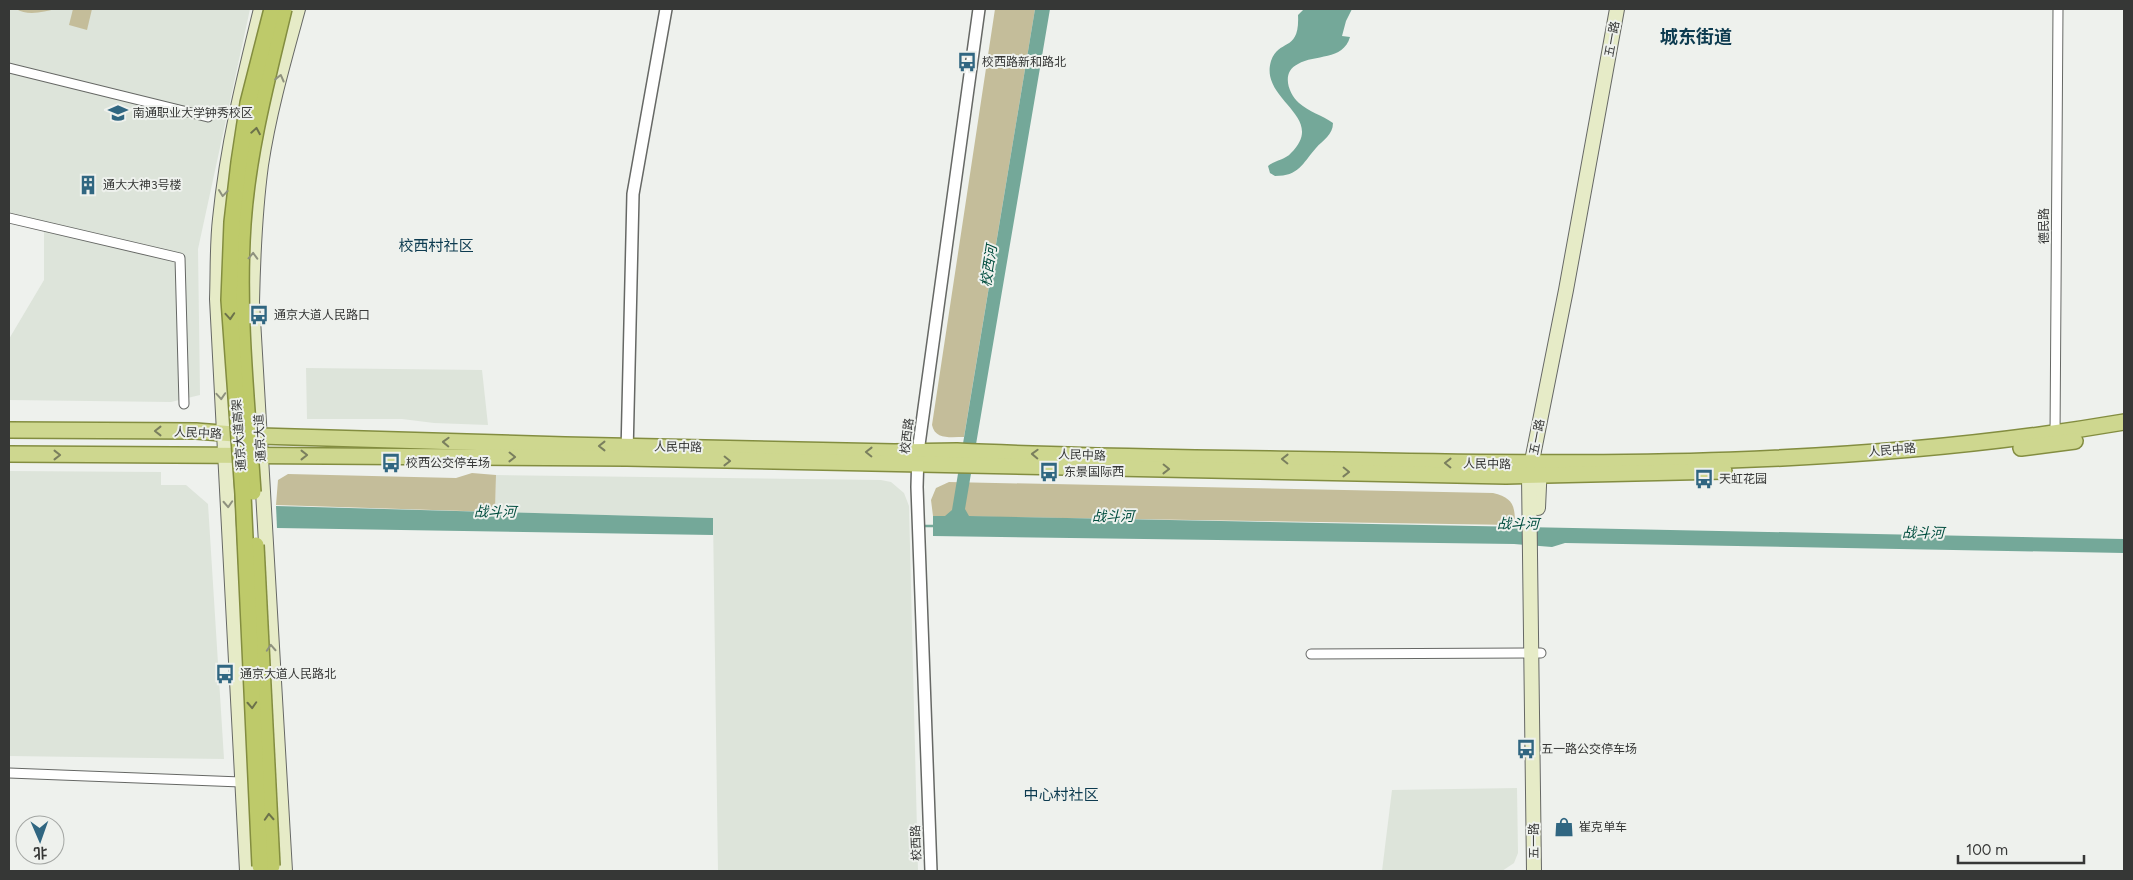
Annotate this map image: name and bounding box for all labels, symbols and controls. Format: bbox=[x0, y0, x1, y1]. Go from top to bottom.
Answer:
street label: 五一路 bbox=[1602, 20, 1622, 58]
district label: 城东街道 bbox=[1660, 26, 1732, 48]
bus stop icon: 校西路新和路北 bbox=[956, 51, 978, 73]
place label: 校西路新和路北 bbox=[982, 55, 1066, 69]
one-way arrow bbox=[274, 74, 285, 83]
school or university icon: 南通职业大学钟秀校区 bbox=[107, 102, 129, 124]
place label: 南通职业大学钟秀校区 bbox=[133, 106, 253, 120]
one-way arrow bbox=[250, 127, 260, 136]
building icon: 通大大神3号楼 bbox=[77, 174, 99, 196]
place label: 通大大神3号楼 bbox=[103, 178, 182, 192]
one-way arrow bbox=[218, 190, 229, 198]
street label: 德民路 bbox=[2037, 208, 2051, 244]
district label: 校西村社区 bbox=[398, 237, 474, 255]
water label: 校西河 bbox=[977, 241, 1001, 288]
one-way arrow bbox=[248, 252, 259, 260]
bus stop icon: 通京大道人民路口 bbox=[248, 304, 270, 326]
place label: 通京大道人民路口 bbox=[274, 308, 370, 322]
one-way arrow bbox=[224, 312, 235, 320]
one-way arrow bbox=[215, 393, 226, 401]
street label: 通京大道高架 bbox=[230, 399, 248, 471]
street label: 通京大道 bbox=[252, 414, 268, 462]
street label: 校西路 bbox=[898, 417, 916, 455]
street label: 五一路 bbox=[1527, 418, 1547, 456]
street label: 人民中路 bbox=[174, 425, 222, 441]
one-way arrow bbox=[154, 426, 162, 436]
one-way arrow bbox=[442, 437, 450, 448]
street label: 人民中路 bbox=[654, 440, 702, 454]
one-way arrow bbox=[597, 441, 605, 451]
street label: 人民中路 bbox=[1867, 441, 1917, 459]
one-way arrow bbox=[865, 447, 872, 457]
street label: 人民中路 bbox=[1058, 447, 1106, 463]
one-way arrow bbox=[1031, 449, 1039, 459]
one-way arrow bbox=[54, 450, 62, 460]
one-way arrow bbox=[300, 450, 308, 460]
bus stop icon: 校西公交停车场 bbox=[380, 452, 402, 474]
one-way arrow bbox=[508, 452, 516, 462]
one-way arrow bbox=[1281, 454, 1289, 465]
one-way arrow bbox=[723, 455, 731, 466]
place label: 校西公交停车场 bbox=[406, 456, 490, 470]
street label: 人民中路 bbox=[1463, 457, 1511, 471]
one-way arrow bbox=[1444, 458, 1452, 468]
bus stop icon: 东景国际西 bbox=[1038, 461, 1060, 483]
one-way arrow bbox=[1162, 463, 1170, 474]
place label: 东景国际西 bbox=[1064, 465, 1124, 479]
one-way arrow bbox=[1342, 467, 1350, 478]
bus stop icon: 天虹花园 bbox=[1693, 468, 1715, 490]
place label: 天虹花园 bbox=[1719, 472, 1767, 486]
one-way arrow bbox=[223, 500, 234, 508]
water label: 战斗河 bbox=[474, 503, 519, 521]
water label: 战斗河 bbox=[1092, 508, 1137, 525]
water label: 战斗河 bbox=[1497, 515, 1542, 533]
water label: 战斗河 bbox=[1902, 524, 1947, 542]
one-way arrow bbox=[266, 644, 277, 652]
bus stop icon: 通京大道人民路北 bbox=[214, 663, 236, 685]
place label: 通京大道人民路北 bbox=[240, 667, 336, 681]
one-way arrow bbox=[246, 701, 257, 709]
bus stop icon: 五一路公交停车场 bbox=[1515, 738, 1537, 760]
place label: 五一路公交停车场 bbox=[1541, 742, 1637, 756]
district label: 中心村社区 bbox=[1023, 786, 1099, 804]
one-way arrow bbox=[264, 813, 275, 821]
north arrow bbox=[15, 815, 65, 865]
shop icon: 崔克单车 bbox=[1553, 816, 1575, 838]
place label: 崔克单车 bbox=[1579, 820, 1627, 834]
street label: 五一路 bbox=[1527, 823, 1541, 859]
street label: 校西路 bbox=[908, 825, 924, 861]
scale bar bbox=[1958, 832, 2084, 864]
text: 100 m bbox=[1966, 841, 2008, 859]
text: 北 bbox=[33, 844, 48, 861]

